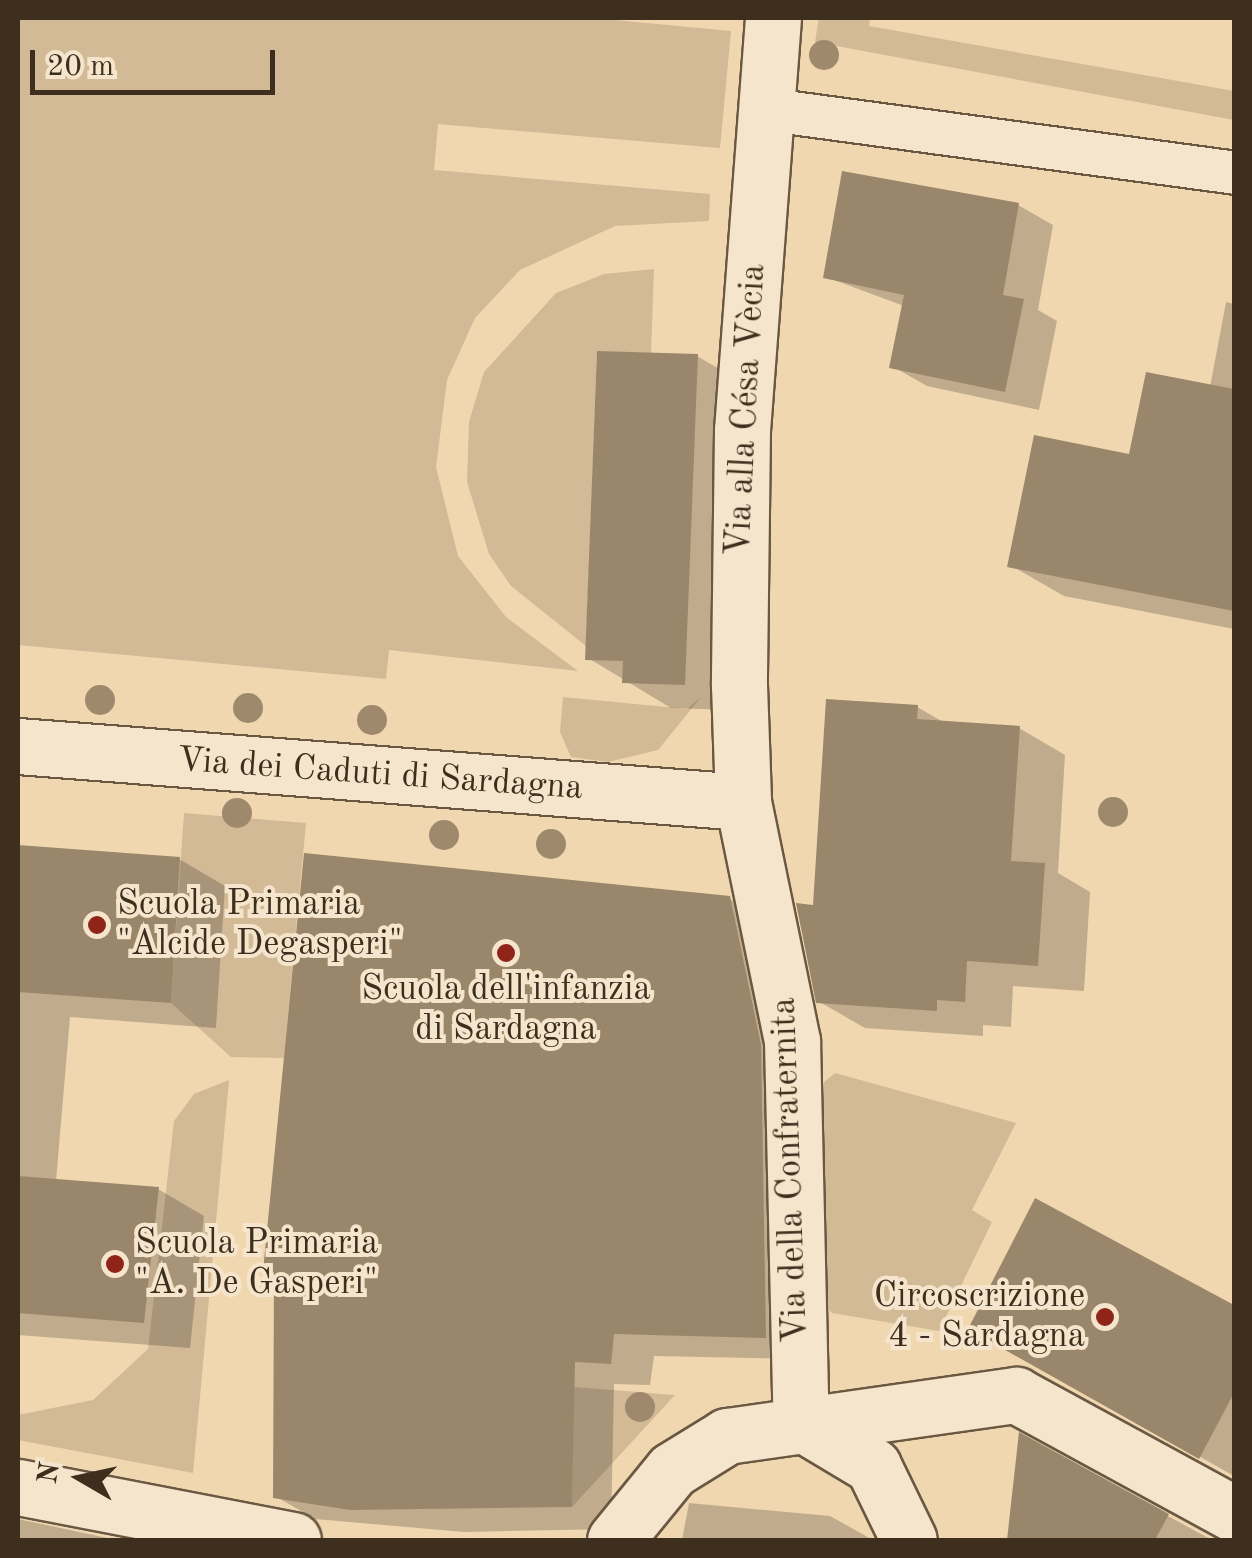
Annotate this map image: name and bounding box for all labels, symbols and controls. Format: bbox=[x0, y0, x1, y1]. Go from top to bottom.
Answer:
scale bar bbox=[35, 30, 280, 92]
text: 20 m bbox=[47, 52, 114, 82]
street label: Via alla Césa Vècia bbox=[718, 263, 776, 557]
street label: Via dei Caduti di Sardagna bbox=[176, 740, 584, 810]
place label: Scuola Primaria "Alcide Degasperi" bbox=[117, 884, 402, 966]
marker: Scuola Primaria "Alcide Degasperi" bbox=[86, 914, 108, 936]
marker: Scuola dell'infanzia di Sardagna bbox=[495, 942, 517, 964]
place label: Scuola dell'infanzia di Sardagna bbox=[361, 969, 651, 1051]
street label: Via della Confraternita bbox=[764, 996, 818, 1344]
place label: Scuola Primaria "A. De Gasperi" bbox=[135, 1223, 378, 1305]
marker: Scuola Primaria "A. De Gasperi" bbox=[104, 1253, 126, 1275]
place label: Circoscrizione 4 - Sardagna bbox=[874, 1276, 1085, 1358]
marker: Circoscrizione 4 - Sardagna bbox=[1094, 1306, 1116, 1328]
north arrow bbox=[30, 1428, 130, 1528]
text: N bbox=[35, 1461, 66, 1486]

